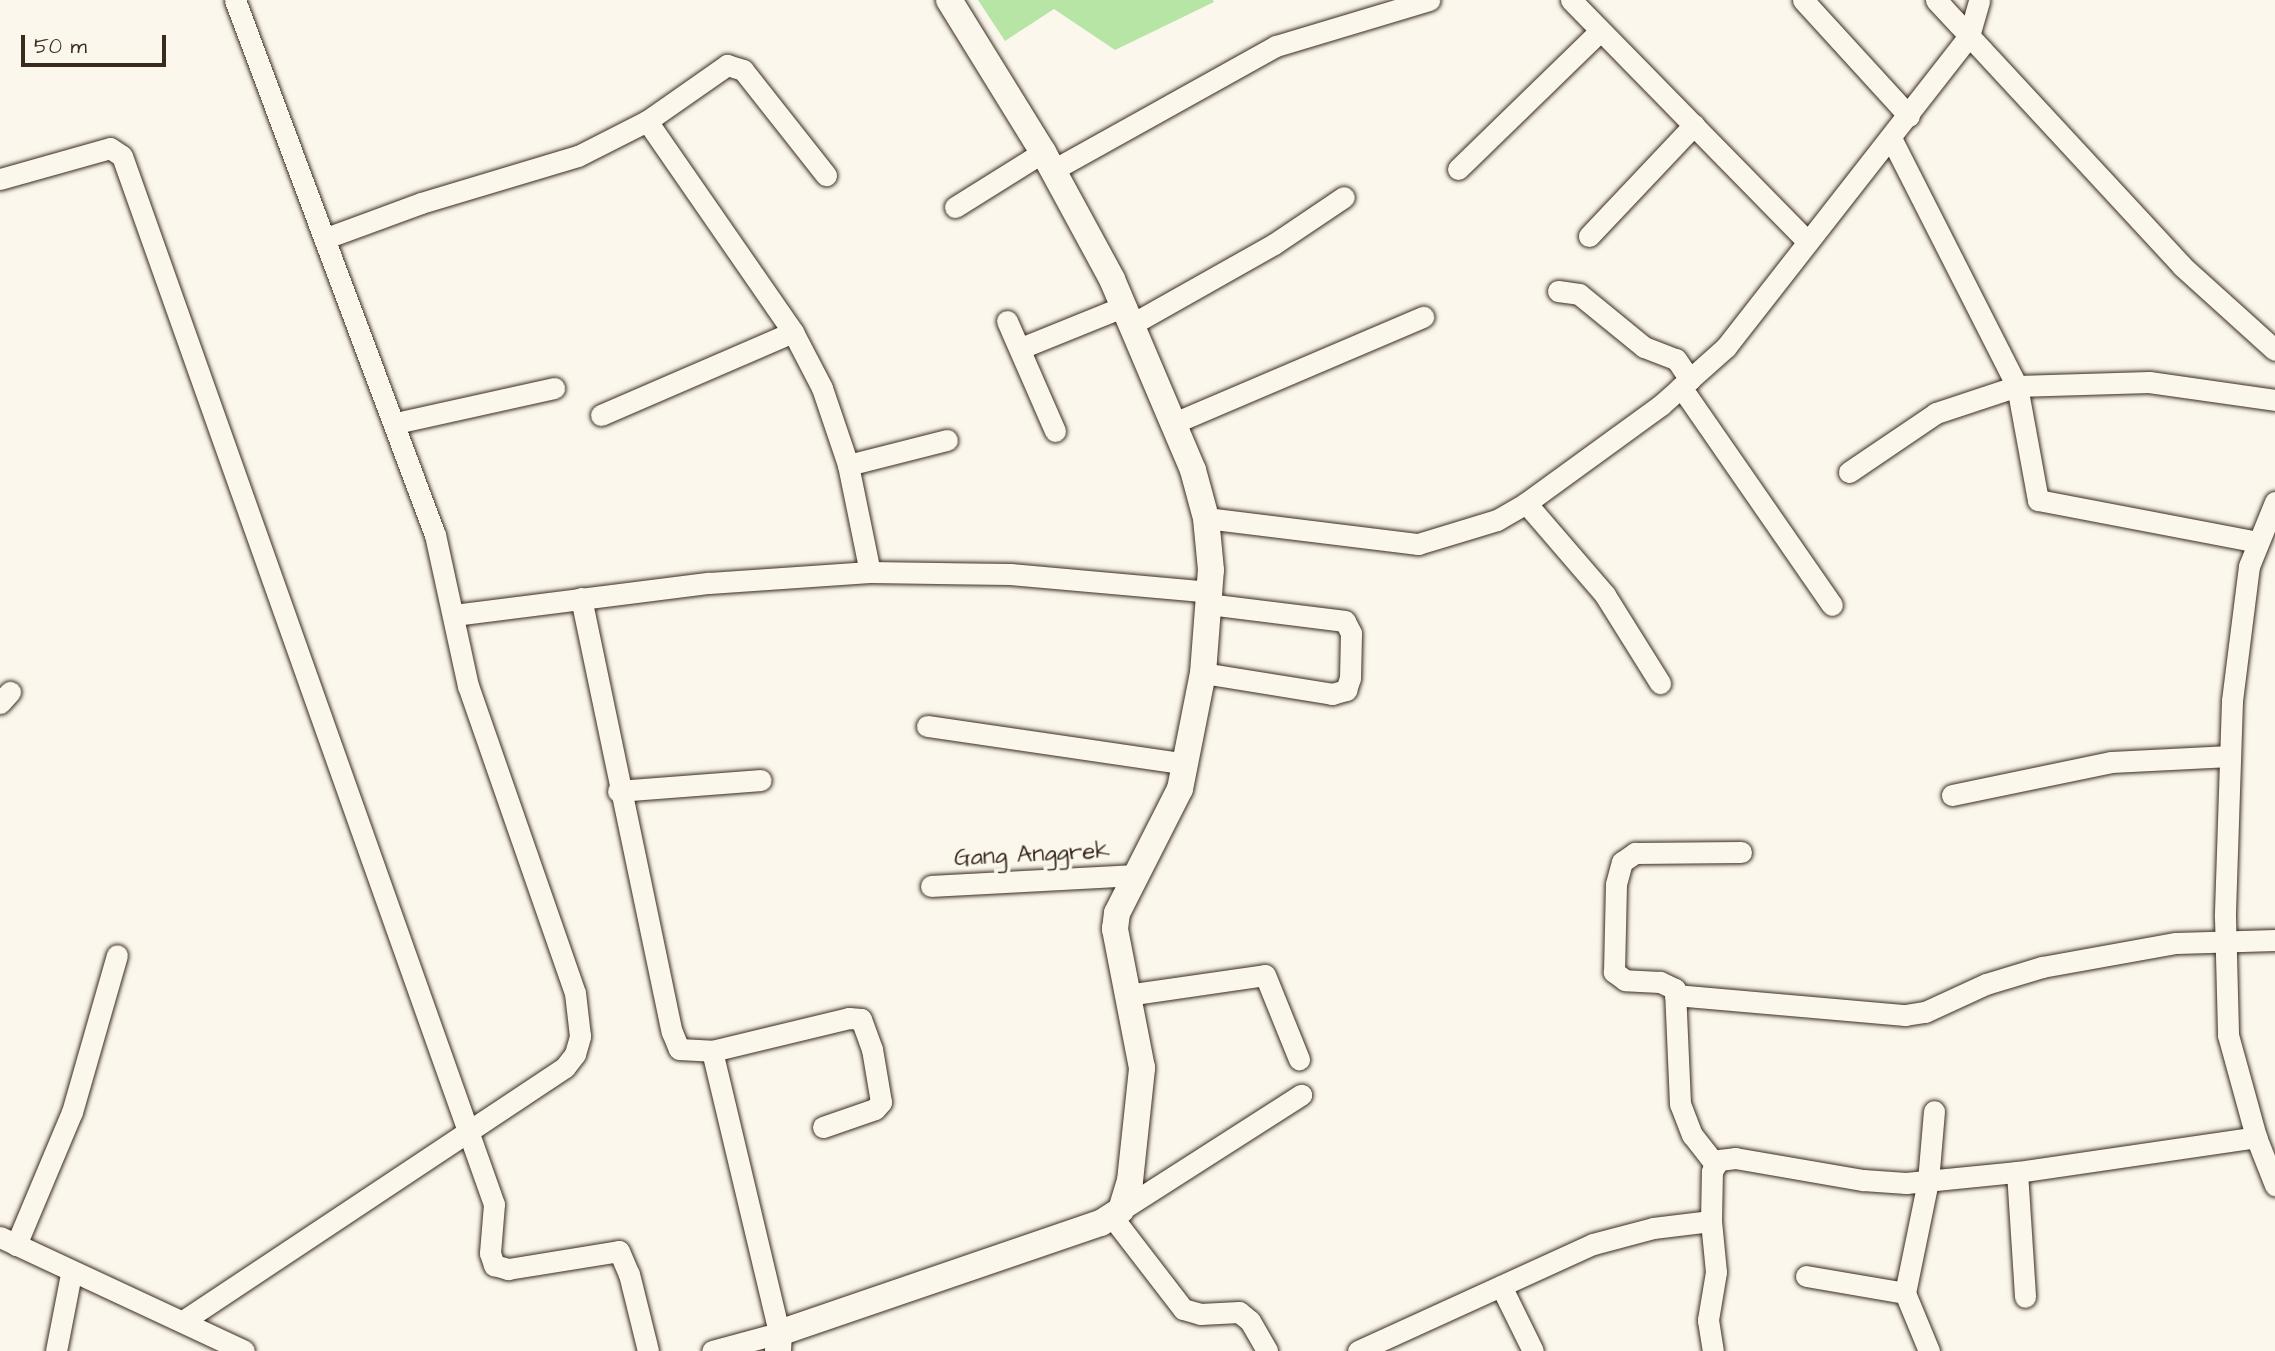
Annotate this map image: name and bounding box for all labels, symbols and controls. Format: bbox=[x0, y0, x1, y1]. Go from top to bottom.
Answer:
scale bar bbox=[24, 21, 170, 65]
text: 50 m bbox=[34, 32, 87, 61]
street label: Gang Anggrek bbox=[953, 837, 1111, 873]

